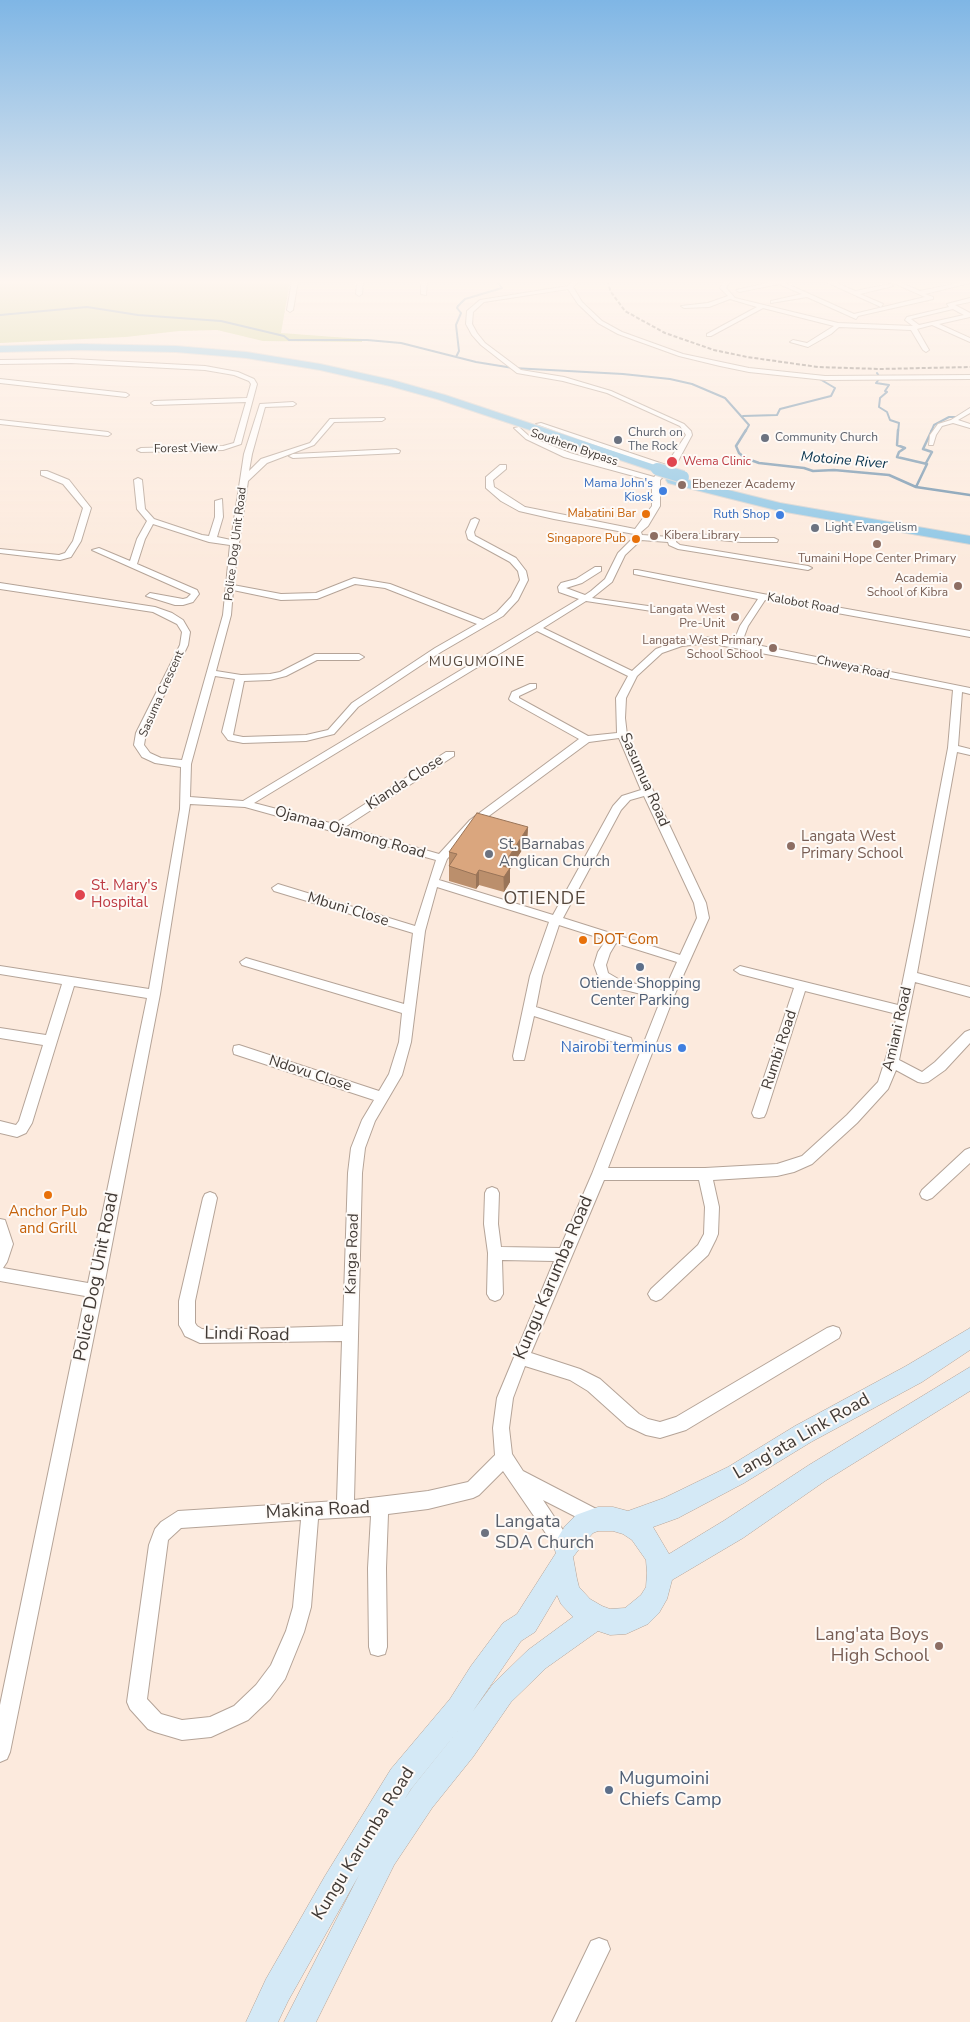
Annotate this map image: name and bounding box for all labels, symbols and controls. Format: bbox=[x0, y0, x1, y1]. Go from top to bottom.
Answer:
street label: Southern Bypass bbox=[528, 426, 620, 470]
place label: Church on The Rock bbox=[628, 426, 683, 454]
place label: Community Church bbox=[775, 431, 878, 445]
marker: Community Church bbox=[759, 432, 771, 444]
marker: Church on The Rock bbox=[612, 434, 624, 446]
street label: Forest View bbox=[154, 441, 218, 457]
water label: Motoine River bbox=[800, 449, 888, 473]
marker: Wema Clinic bbox=[665, 455, 679, 469]
place label: Wema Clinic bbox=[683, 455, 751, 469]
place label: Mama John's Kiosk bbox=[584, 477, 653, 505]
place label: Ebenezer Academy bbox=[692, 478, 795, 492]
marker: Ebenezer Academy bbox=[676, 479, 688, 491]
marker: Mama John's Kiosk bbox=[657, 485, 669, 497]
street label: Police Dog Unit Road bbox=[222, 486, 250, 602]
place label: Mabatini Bar bbox=[568, 507, 636, 521]
marker: Mabatini Bar bbox=[640, 508, 652, 520]
place label: Ruth Shop bbox=[713, 508, 770, 522]
marker: Ruth Shop bbox=[774, 509, 786, 521]
place label: Light Evangelism bbox=[825, 521, 917, 535]
marker: Light Evangelism bbox=[809, 522, 821, 534]
place label: Kibera Library bbox=[664, 529, 739, 543]
marker: Kibera Library bbox=[648, 530, 660, 542]
place label: Singapore Pub bbox=[547, 532, 626, 546]
marker: Singapore Pub bbox=[630, 533, 642, 545]
marker: Tumaini Hope Center Primary bbox=[871, 538, 883, 550]
place label: Tumaini Hope Center Primary bbox=[798, 552, 956, 566]
place label: Academia School of Kibra bbox=[867, 572, 948, 600]
marker: Academia School of Kibra bbox=[952, 580, 964, 592]
street label: Kalobot Road bbox=[766, 591, 840, 617]
place label: Langata West Pre-Unit bbox=[649, 603, 725, 631]
marker: Langata West Pre-Unit bbox=[729, 611, 741, 623]
place label: Langata West Primary School School bbox=[642, 634, 763, 662]
marker: Langata West Primary School School bbox=[767, 642, 779, 654]
street label: Sasuma Crescent bbox=[136, 648, 188, 740]
street label: Chweya Road bbox=[815, 653, 891, 683]
district label: MUGUMOINE bbox=[428, 655, 526, 671]
street label: Sasumua Road bbox=[615, 730, 673, 830]
street label: Kianda Close bbox=[363, 752, 447, 814]
street label: Ojamaa Ojamong Road bbox=[273, 803, 427, 863]
place label: Langata West Primary School bbox=[801, 828, 903, 863]
place label: St. Barnabas Anglican Church bbox=[499, 836, 610, 871]
marker: Langata West Primary School bbox=[785, 840, 797, 852]
marker: St. Barnabas Anglican Church bbox=[483, 848, 495, 860]
place label: St. Mary's Hospital bbox=[91, 877, 158, 912]
marker: St. Mary's Hospital bbox=[73, 888, 87, 902]
street label: Mbuni Close bbox=[305, 889, 391, 931]
district label: OTIENDE bbox=[503, 889, 587, 911]
place label: DOT Com bbox=[593, 931, 659, 949]
marker: DOT Com bbox=[577, 934, 589, 946]
marker: Otiende Shopping Center Parking bbox=[634, 961, 646, 973]
place label: Otiende Shopping Center Parking bbox=[579, 975, 701, 1010]
street label: Amiani Road bbox=[880, 985, 916, 1073]
street label: Rumbi Road bbox=[759, 1008, 801, 1092]
place label: Nairobi terminus bbox=[561, 1039, 672, 1057]
marker: Nairobi terminus bbox=[676, 1042, 688, 1054]
street label: Ndovu Close bbox=[266, 1052, 354, 1096]
marker: Anchor Pub and Grill bbox=[42, 1189, 54, 1201]
street label: Police Dog Unit Road bbox=[70, 1191, 124, 1363]
street label: Kungu Karumba Road bbox=[510, 1193, 598, 1363]
place label: Anchor Pub and Grill bbox=[8, 1203, 88, 1238]
street label: Kanga Road bbox=[343, 1213, 363, 1295]
street label: Lindi Road bbox=[204, 1323, 290, 1347]
street label: Lang'ata Link Road bbox=[730, 1389, 874, 1485]
street label: Makina Road bbox=[265, 1497, 371, 1525]
place label: Langata SDA Church bbox=[495, 1512, 594, 1555]
marker: Langata SDA Church bbox=[479, 1527, 491, 1539]
place label: Lang'ata Boys High School bbox=[815, 1625, 929, 1668]
marker: Lang'ata Boys High School bbox=[933, 1640, 945, 1652]
street label: Kungu Karumba Road bbox=[308, 1764, 420, 1924]
place label: Mugumoini Chiefs Camp bbox=[619, 1769, 722, 1812]
marker: Mugumoini Chiefs Camp bbox=[603, 1784, 615, 1796]

